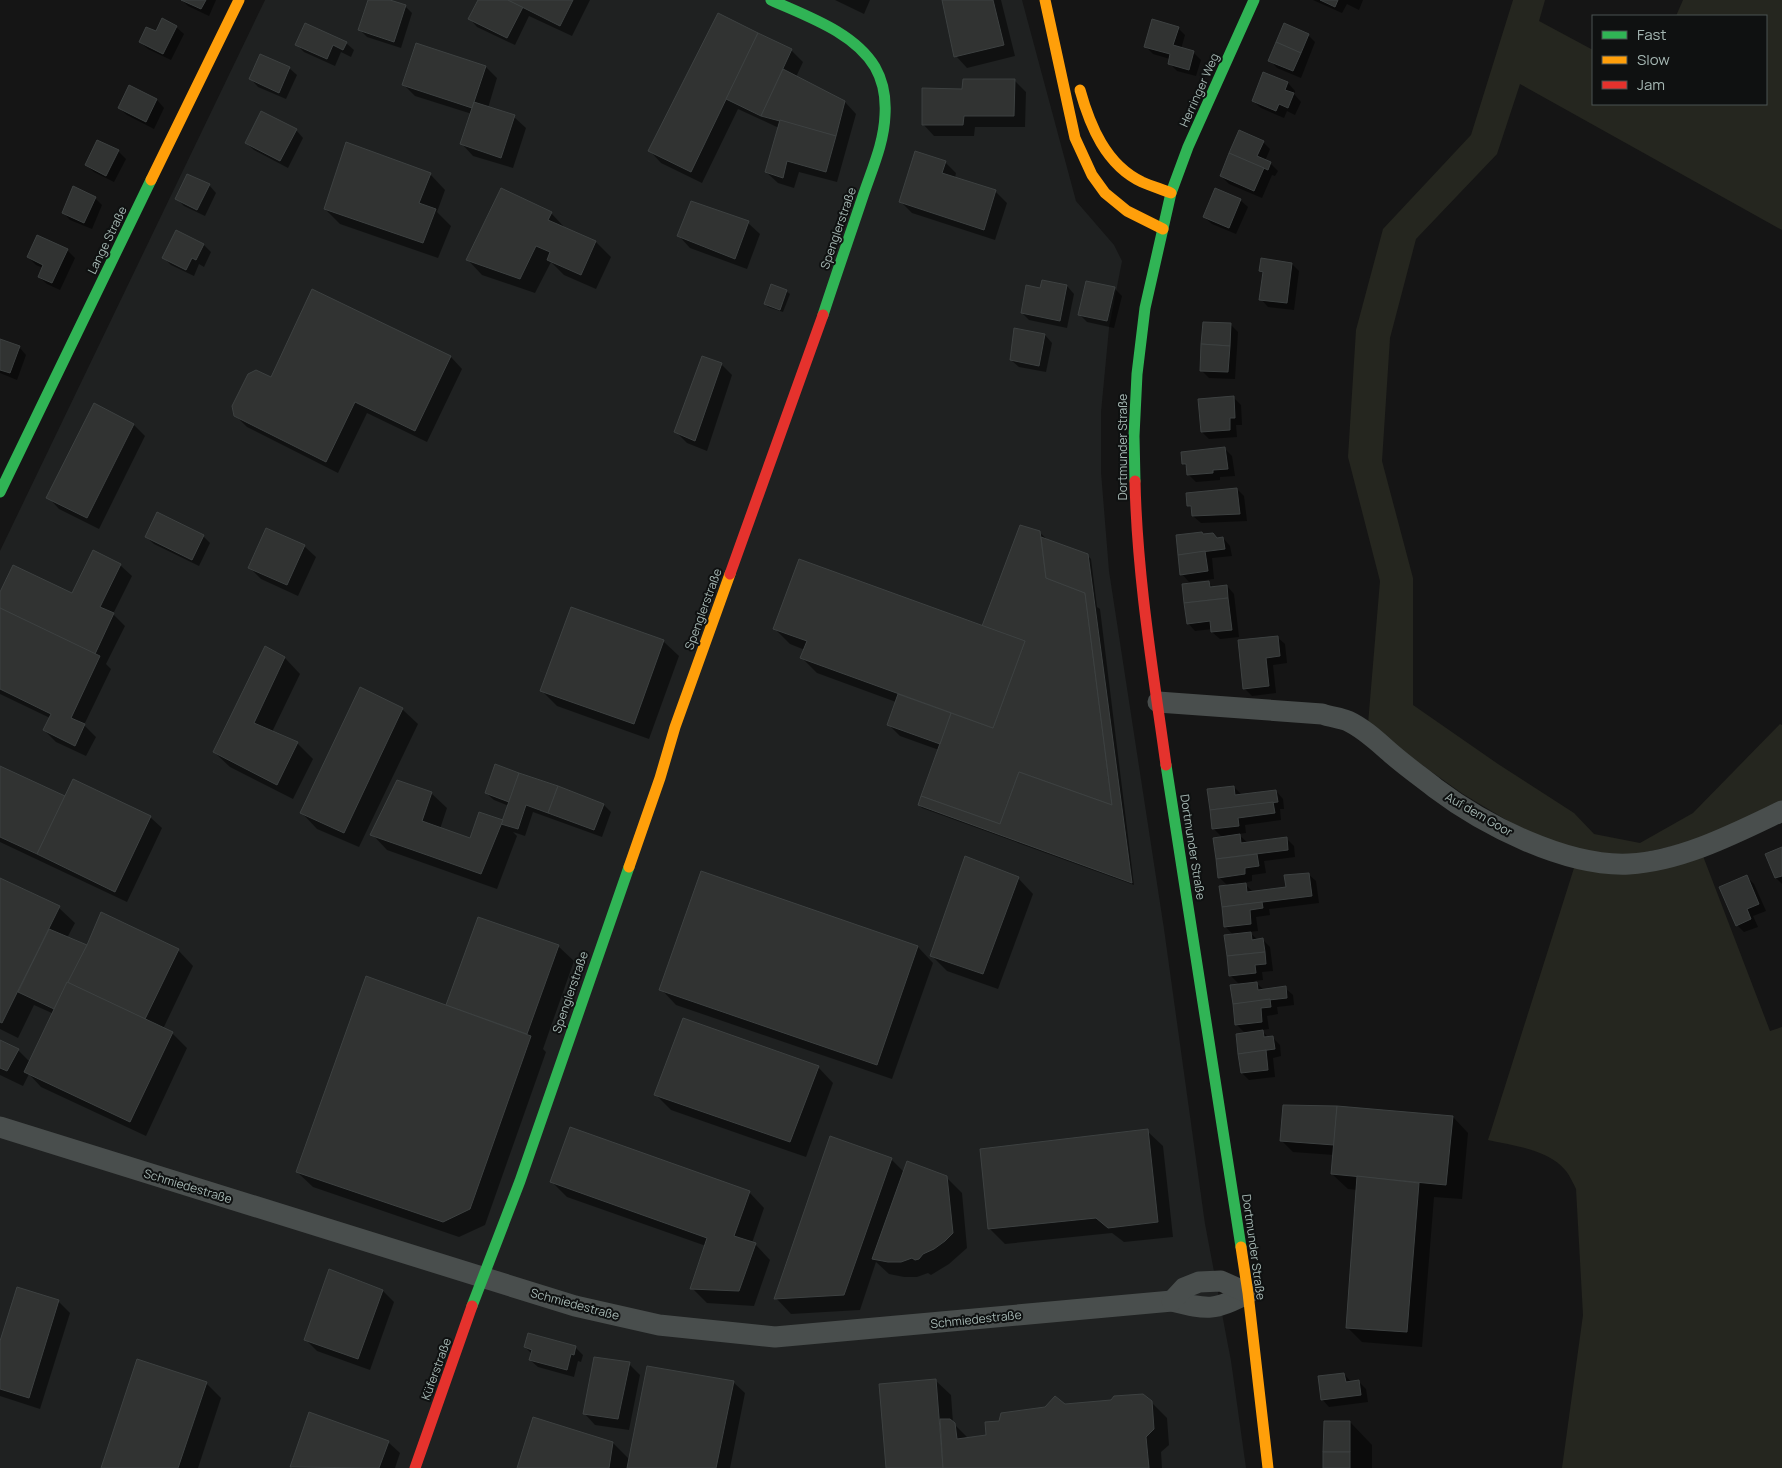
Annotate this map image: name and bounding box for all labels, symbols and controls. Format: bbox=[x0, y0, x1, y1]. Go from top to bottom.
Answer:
legend bbox=[1592, 15, 1767, 105]
text: Fast bbox=[1637, 24, 1666, 45]
text: Slow bbox=[1637, 49, 1670, 70]
street label: Herringer Weg bbox=[1175, 50, 1223, 130]
text: Jam bbox=[1637, 74, 1665, 95]
street label: Spenglerstraße bbox=[816, 185, 860, 271]
street label: Lange Straße bbox=[83, 203, 131, 277]
street label: Dortmunder Straße bbox=[1114, 394, 1131, 500]
street label: Spenglerstraße bbox=[680, 566, 726, 652]
street label: Auf dem Goor bbox=[1442, 788, 1516, 840]
street label: Dortmunder Straße bbox=[1176, 793, 1210, 901]
street label: Spenglerstraße bbox=[548, 949, 592, 1035]
street label: Schmiedestraße bbox=[142, 1165, 234, 1207]
street label: Dortmunder Straße bbox=[1238, 1193, 1270, 1301]
street label: Schmiedestraße bbox=[529, 1284, 621, 1324]
street label: Schmiedestraße bbox=[930, 1306, 1022, 1332]
street label: Küferstraße bbox=[417, 1336, 455, 1402]

